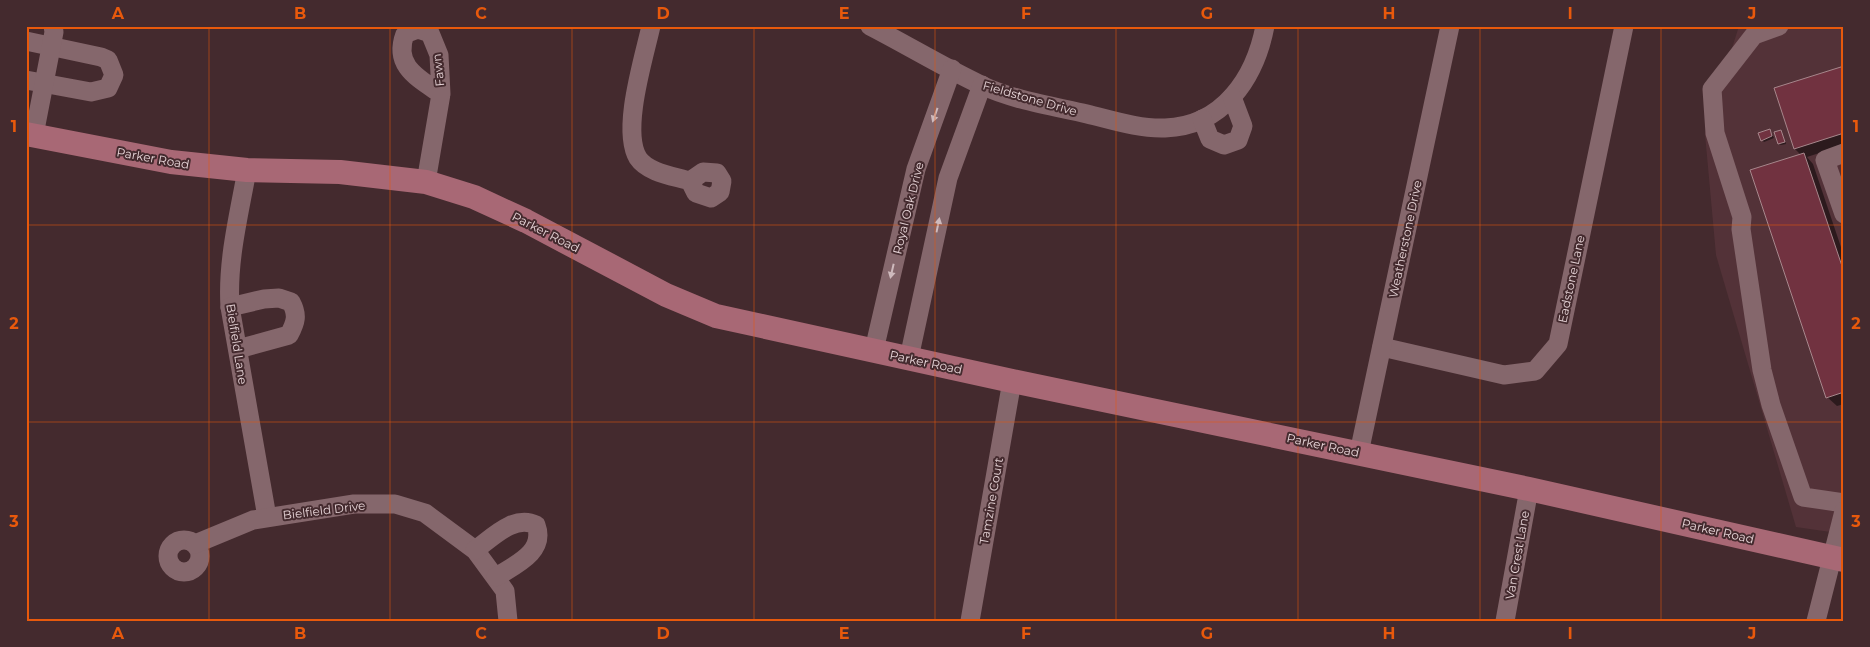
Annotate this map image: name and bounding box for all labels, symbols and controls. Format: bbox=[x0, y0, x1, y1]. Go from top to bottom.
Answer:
text: A bbox=[111, 4, 125, 23]
text: B bbox=[294, 4, 306, 23]
text: C bbox=[475, 4, 487, 23]
text: D bbox=[656, 4, 670, 23]
text: E bbox=[839, 4, 849, 23]
text: F bbox=[1021, 4, 1031, 23]
text: G bbox=[1201, 4, 1213, 23]
text: H bbox=[1383, 4, 1395, 23]
text: I bbox=[1567, 4, 1573, 23]
text: J bbox=[1747, 4, 1756, 23]
street label: Fawn bbox=[429, 53, 447, 87]
street label: Fieldstone Drive bbox=[981, 77, 1079, 119]
one-way arrow bbox=[931, 107, 938, 122]
text: 1 bbox=[11, 117, 17, 136]
text: 1 bbox=[1853, 117, 1859, 136]
street label: Parker Road bbox=[115, 144, 191, 172]
street label: Royal Oak Drive bbox=[889, 160, 927, 256]
street label: Weatherstone Drive bbox=[1385, 179, 1425, 299]
street label: Parker Road bbox=[510, 209, 582, 255]
one-way arrow bbox=[934, 217, 942, 233]
street label: Eadstone Lane bbox=[1554, 234, 1588, 324]
one-way arrow bbox=[888, 263, 896, 279]
street label: Bielfield Lane bbox=[223, 303, 251, 385]
text: 2 bbox=[9, 314, 19, 333]
text: 2 bbox=[1851, 314, 1861, 333]
street label: Parker Road bbox=[888, 347, 964, 377]
street label: Parker Road bbox=[1285, 430, 1361, 460]
street label: Tamzine Court bbox=[976, 456, 1006, 546]
street label: Bielfield Drive bbox=[282, 497, 366, 523]
street label: Van Crest Lane bbox=[1502, 509, 1532, 601]
text: 3 bbox=[8, 512, 19, 531]
text: 3 bbox=[1850, 512, 1861, 531]
street label: Parker Road bbox=[1680, 515, 1756, 547]
text: A bbox=[111, 624, 125, 643]
text: B bbox=[294, 624, 306, 643]
text: C bbox=[475, 624, 487, 643]
text: D bbox=[656, 624, 670, 643]
text: E bbox=[839, 624, 849, 643]
text: F bbox=[1021, 624, 1031, 643]
text: G bbox=[1201, 624, 1213, 643]
text: H bbox=[1383, 624, 1395, 643]
text: I bbox=[1567, 624, 1573, 643]
text: J bbox=[1747, 624, 1756, 643]

